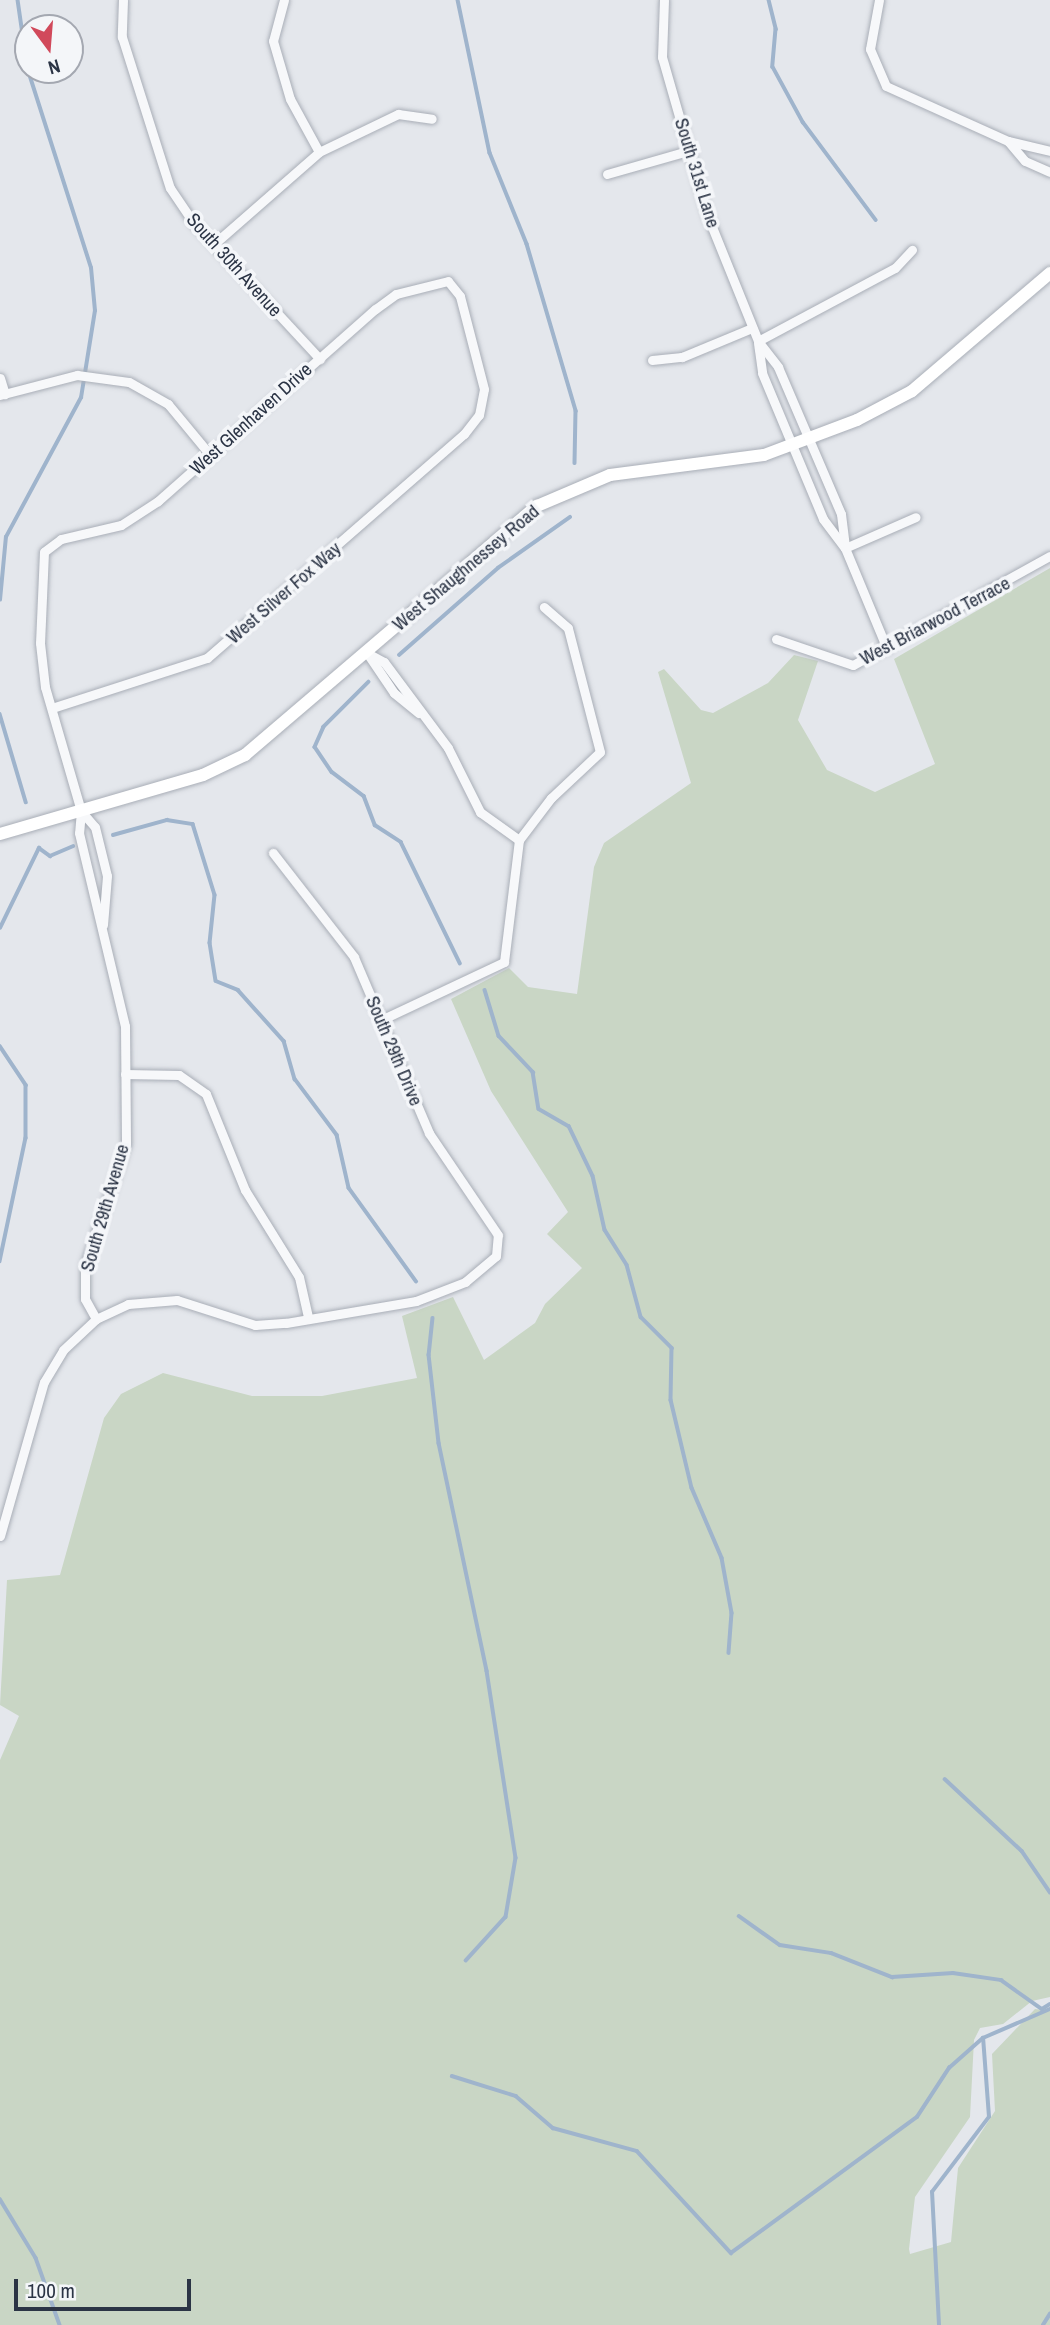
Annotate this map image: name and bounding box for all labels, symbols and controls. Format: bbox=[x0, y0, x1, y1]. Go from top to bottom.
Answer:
north arrow bbox=[14, 14, 84, 84]
text: N bbox=[45, 53, 63, 81]
street label: South 31st Lane bbox=[670, 115, 724, 231]
street label: South 30th Avenue bbox=[181, 208, 287, 322]
street label: West Glenhaven Drive bbox=[185, 358, 317, 480]
street label: West Shaughnessey Road bbox=[388, 500, 544, 636]
street label: West Silver Fox Way bbox=[222, 537, 346, 649]
street label: West Briarwood Terrace bbox=[856, 572, 1014, 670]
street label: South 29th Drive bbox=[361, 993, 427, 1109]
street label: South 29th Avenue bbox=[76, 1141, 134, 1275]
scale bar bbox=[18, 2266, 194, 2310]
text: 100 m bbox=[27, 2276, 75, 2305]

